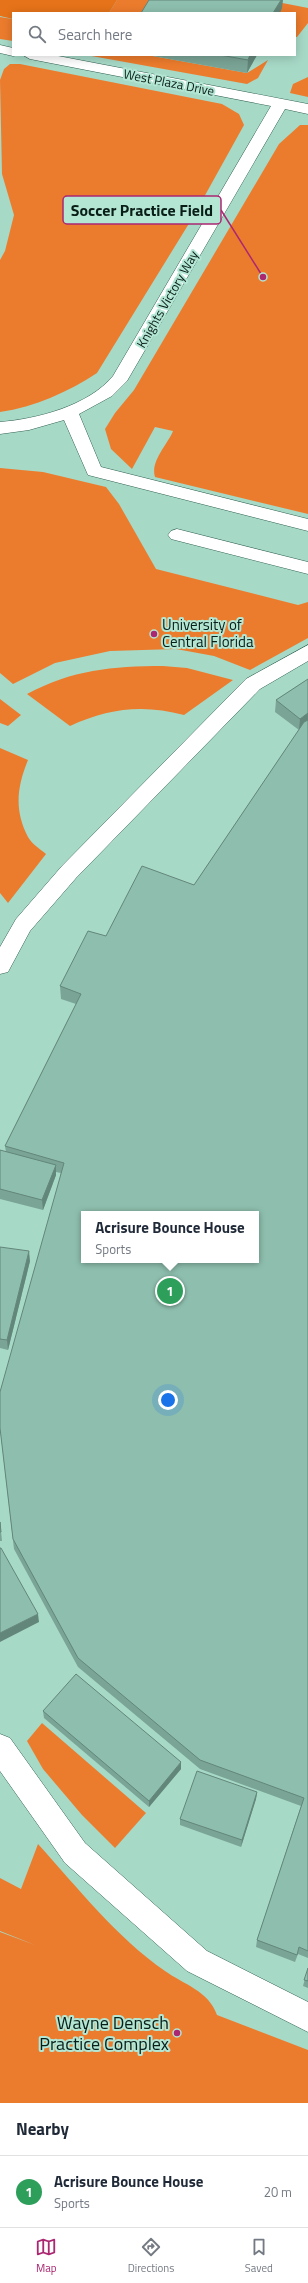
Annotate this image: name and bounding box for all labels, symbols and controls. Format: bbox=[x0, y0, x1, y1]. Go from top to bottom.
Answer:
search box bbox=[12, 12, 296, 56]
icon: search bbox=[26, 23, 48, 45]
text: Search here bbox=[58, 23, 132, 46]
street label: West Plaza Drive bbox=[122, 63, 216, 101]
callout: Soccer Practice Field bbox=[63, 196, 221, 224]
text: Soccer Practice Field bbox=[71, 198, 213, 222]
street label: Knights Victory Way bbox=[131, 247, 203, 351]
place label: University of Central Florida bbox=[162, 613, 254, 653]
marker: University of Central Florida bbox=[149, 629, 159, 639]
popup bbox=[81, 1211, 259, 1263]
text: Acrisure Bounce House bbox=[95, 1216, 245, 1239]
text: Sports bbox=[95, 1239, 131, 1259]
pin: 1 bbox=[157, 1276, 183, 1306]
your location bbox=[158, 1390, 178, 1410]
place label: Wayne Densch Practice Complex bbox=[39, 2009, 169, 2057]
marker: Wayne Densch Practice Complex bbox=[172, 2028, 182, 2038]
text: Nearby bbox=[16, 2116, 69, 2142]
text: Acrisure Bounce House bbox=[54, 2170, 203, 2193]
text: 1 bbox=[25, 2182, 33, 2202]
text: 20 m bbox=[264, 2182, 292, 2202]
text: Sports bbox=[54, 2193, 90, 2213]
tab: Map bbox=[35, 2236, 57, 2276]
tab: Directions bbox=[128, 2236, 174, 2276]
tab: Saved bbox=[245, 2236, 273, 2276]

